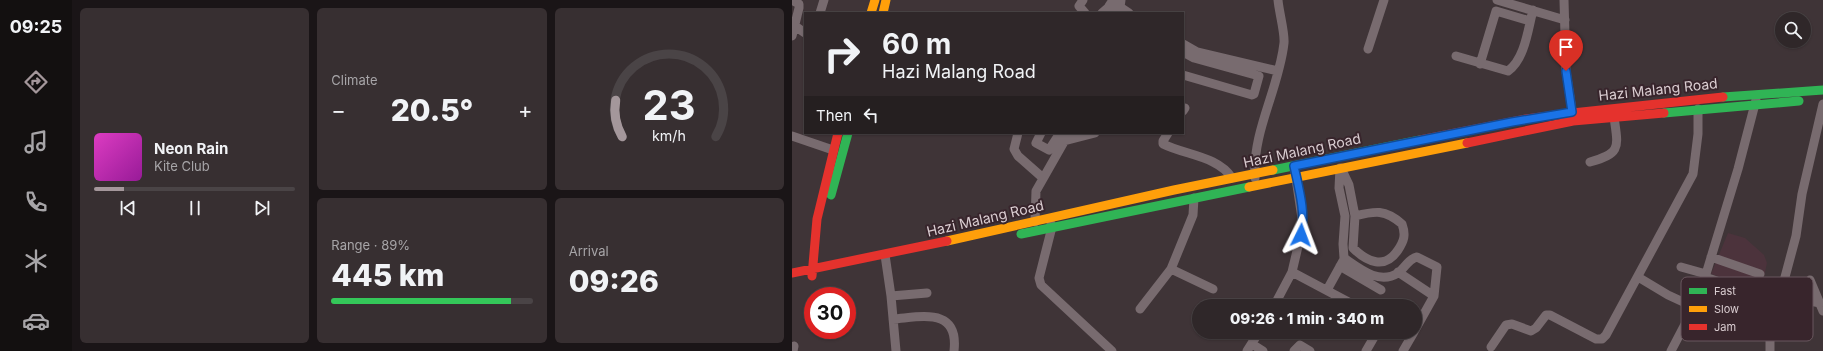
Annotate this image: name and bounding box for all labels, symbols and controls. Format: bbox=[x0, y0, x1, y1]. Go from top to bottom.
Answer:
map controls bbox=[1775, 12, 1811, 48]
button: search bbox=[1775, 12, 1811, 48]
text: 09:25 bbox=[10, 16, 62, 37]
text: 60 m bbox=[882, 27, 951, 61]
icon: right bbox=[816, 28, 868, 80]
pin bbox=[1549, 30, 1583, 71]
icon: arrive bbox=[1555, 36, 1577, 58]
text: Hazi Malang Road bbox=[882, 61, 1036, 82]
icon: directions bbox=[22, 68, 50, 96]
text: Climate bbox=[331, 72, 378, 88]
street label: Hazi Malang Road bbox=[1598, 74, 1718, 104]
text: 23 bbox=[643, 80, 696, 130]
text: 20.5° bbox=[391, 92, 473, 128]
text: − bbox=[331, 97, 346, 123]
text: + bbox=[518, 97, 533, 123]
icon: left bbox=[860, 104, 882, 126]
text: Then bbox=[816, 106, 852, 125]
text: km/h bbox=[652, 127, 686, 144]
icon: music bbox=[22, 128, 50, 156]
street label: Hazi Malang Road bbox=[1242, 129, 1362, 171]
text: Neon Rain bbox=[154, 139, 228, 158]
text: Kite Club bbox=[154, 158, 210, 174]
icon: phone bbox=[22, 188, 50, 216]
street label: Hazi Malang Road bbox=[925, 196, 1045, 240]
icon: previous bbox=[117, 197, 139, 219]
icon: pause bbox=[184, 197, 206, 219]
icon: next bbox=[251, 197, 273, 219]
position arrow bbox=[1280, 214, 1322, 256]
text: Range · 89% bbox=[331, 237, 410, 253]
text: Arrival bbox=[569, 243, 609, 259]
icon: climate bbox=[22, 247, 50, 275]
text: 445 km bbox=[331, 257, 444, 293]
text: 09:26 bbox=[569, 263, 659, 299]
legend bbox=[1681, 277, 1813, 341]
text: Fast bbox=[1714, 284, 1736, 298]
speed limit sign: 30 bbox=[804, 287, 856, 339]
text: Slow bbox=[1714, 302, 1739, 316]
icon: car bbox=[22, 307, 50, 335]
text: 09:26 · 1 min · 340 m bbox=[1230, 309, 1384, 328]
text: Jam bbox=[1714, 320, 1736, 334]

